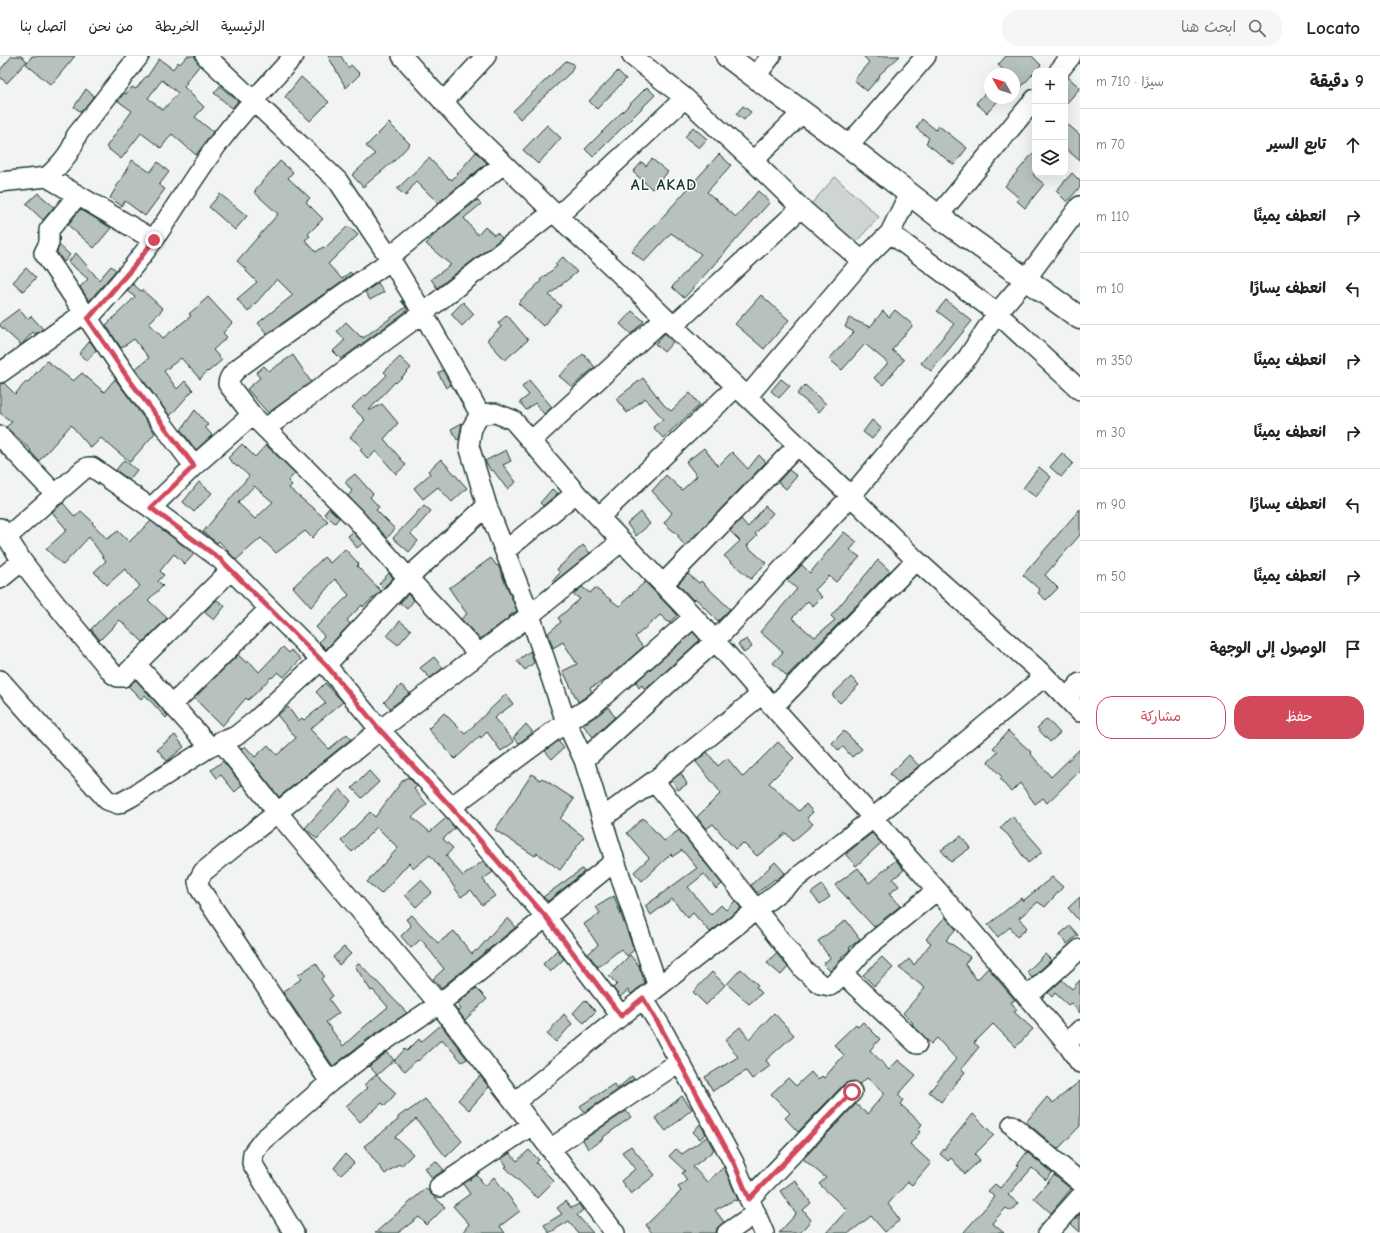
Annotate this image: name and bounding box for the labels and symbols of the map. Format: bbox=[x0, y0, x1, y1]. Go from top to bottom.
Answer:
north arrow bbox=[984, 68, 1020, 104]
district label: AL AKAD bbox=[631, 176, 697, 194]
route end bbox=[145, 231, 163, 249]
route start bbox=[843, 1083, 861, 1101]

